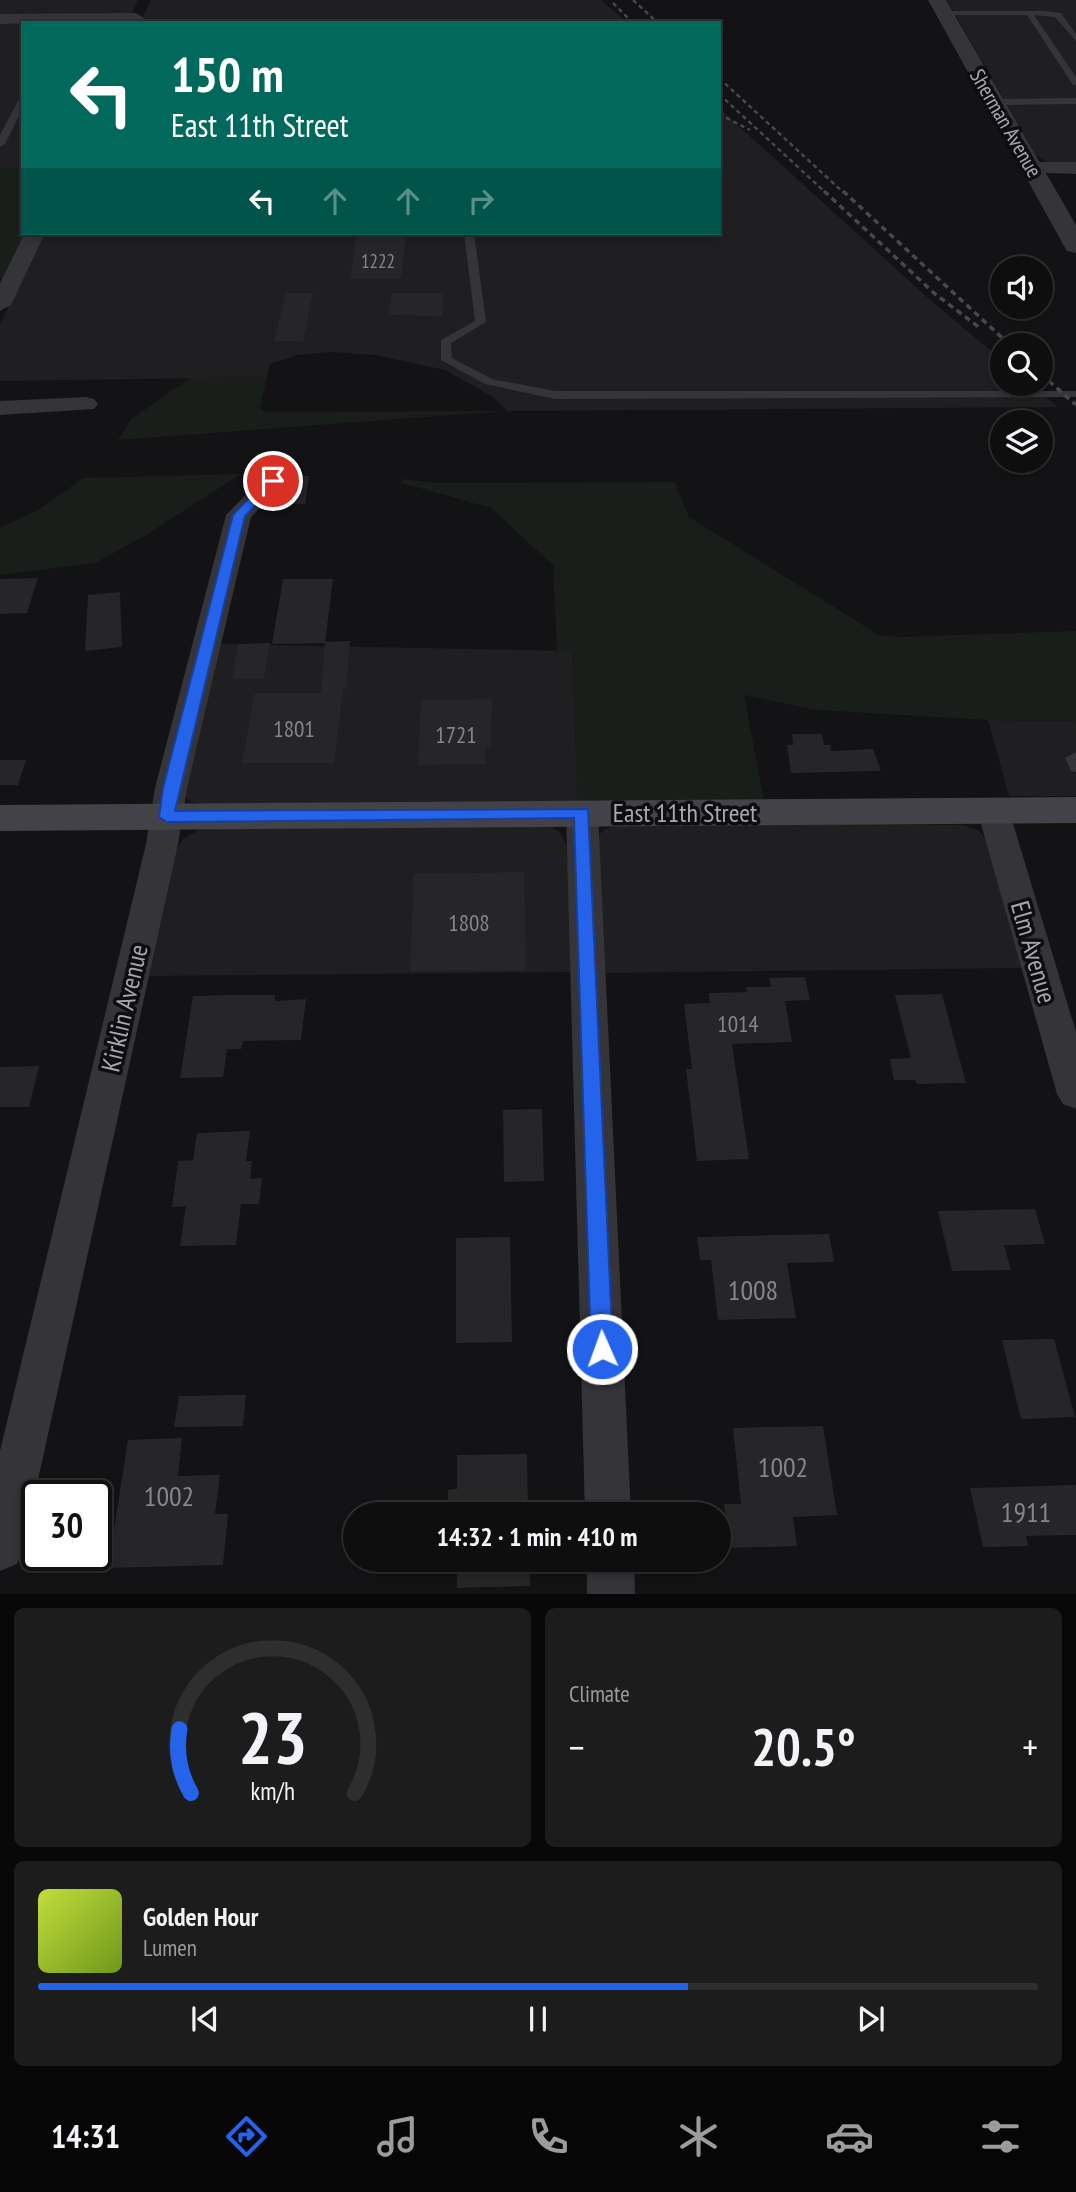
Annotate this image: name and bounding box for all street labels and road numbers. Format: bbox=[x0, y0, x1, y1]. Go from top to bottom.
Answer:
street label: Sherman Avenue bbox=[964, 64, 1048, 182]
street label: East 11th Street bbox=[613, 796, 757, 829]
street label: Elm Avenue bbox=[1004, 897, 1064, 1007]
street label: Kirklin Avenue bbox=[93, 941, 155, 1075]

